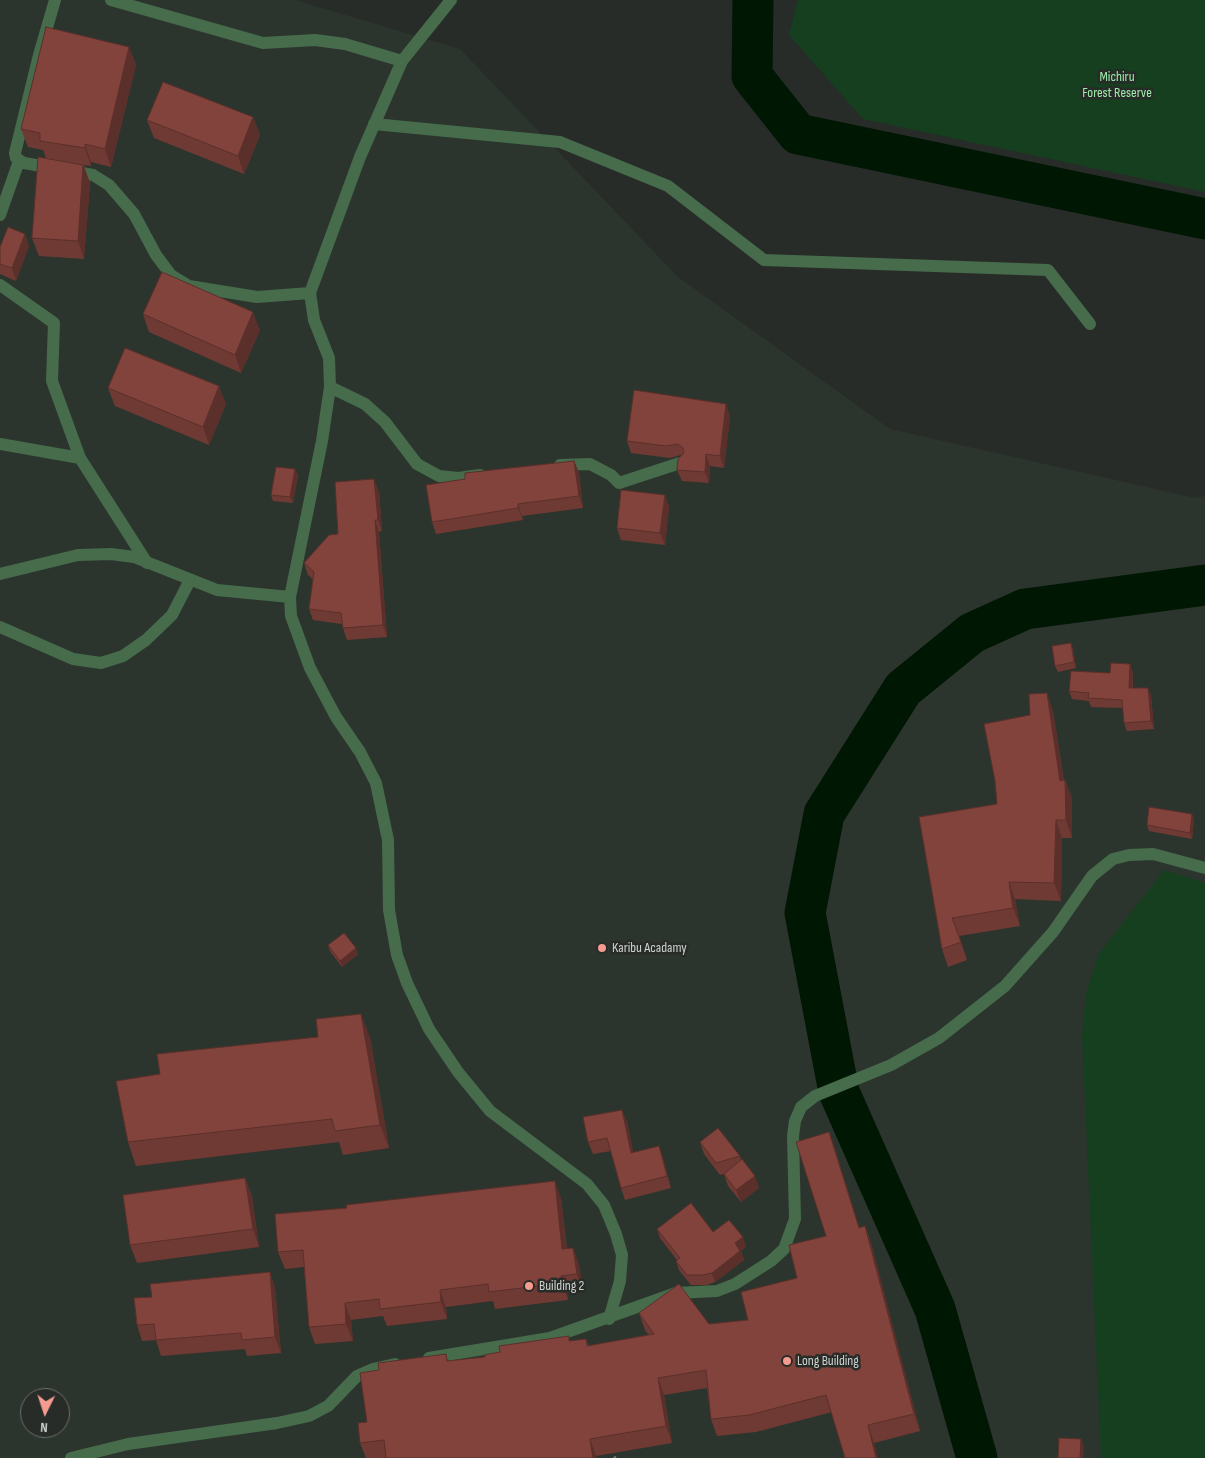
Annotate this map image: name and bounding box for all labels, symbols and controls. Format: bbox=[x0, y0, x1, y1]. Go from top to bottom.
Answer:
park label: Michiru Forest Reserve bbox=[1082, 69, 1152, 102]
place label: Karibu Acadamy bbox=[612, 940, 687, 956]
marker: Karibu Acadamy bbox=[596, 942, 608, 954]
place label: Building 2 bbox=[539, 1278, 584, 1294]
marker: Building 2 bbox=[523, 1280, 535, 1292]
place label: Long Building bbox=[797, 1353, 859, 1369]
marker: Long Building bbox=[781, 1355, 793, 1367]
north arrow bbox=[20, 1388, 70, 1438]
text: N bbox=[40, 1419, 48, 1436]

